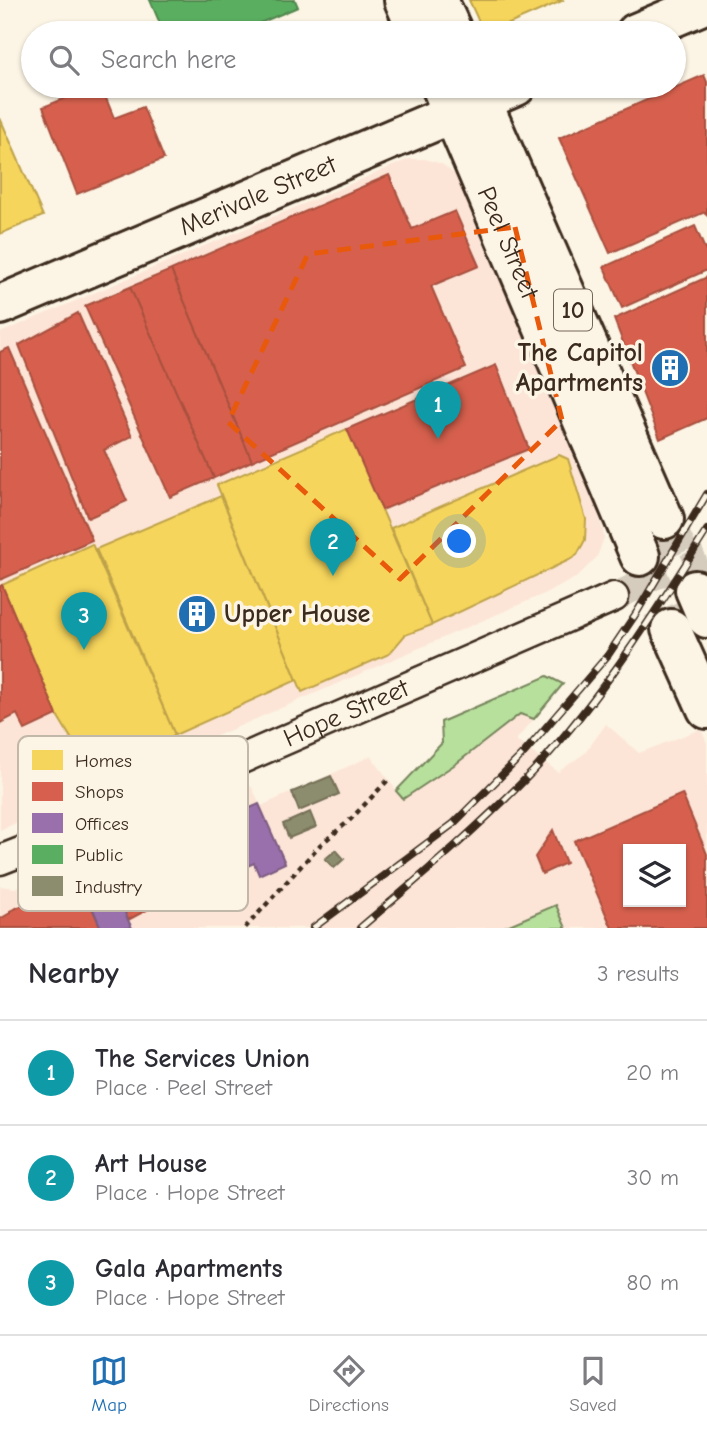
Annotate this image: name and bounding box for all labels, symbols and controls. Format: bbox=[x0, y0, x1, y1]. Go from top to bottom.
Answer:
search box bbox=[21, 21, 686, 98]
icon: search bbox=[45, 41, 83, 79]
text: Search here bbox=[101, 45, 236, 75]
street label: Merivale Street bbox=[175, 149, 342, 242]
street label: Peel Street bbox=[471, 182, 545, 305]
road number: 10 bbox=[554, 290, 592, 330]
place label: The Capitol Apartments bbox=[516, 338, 643, 398]
building icon: The Capitol Apartments bbox=[649, 347, 691, 389]
pin: 1 bbox=[415, 381, 461, 439]
pin: 2 bbox=[310, 518, 356, 576]
your location bbox=[442, 524, 476, 558]
pin: 3 bbox=[61, 592, 107, 650]
building icon: Upper House bbox=[176, 593, 218, 635]
place label: Upper House bbox=[224, 599, 371, 629]
street label: Hope Street bbox=[279, 672, 415, 754]
legend bbox=[18, 736, 248, 911]
text: Homes bbox=[75, 750, 132, 772]
text: Shops bbox=[75, 781, 124, 803]
text: Offices bbox=[75, 813, 129, 835]
text: Public bbox=[75, 844, 123, 866]
map controls bbox=[623, 844, 686, 907]
button: layers bbox=[623, 844, 686, 907]
text: Industry bbox=[75, 876, 143, 898]
text: Nearby bbox=[28, 956, 119, 991]
text: 3 results bbox=[597, 960, 679, 987]
text: The Services Union bbox=[95, 1044, 310, 1074]
text: 1 bbox=[46, 1059, 56, 1086]
text: 20 m bbox=[626, 1059, 679, 1086]
text: Place · Peel Street bbox=[95, 1074, 272, 1101]
text: Art House bbox=[95, 1149, 207, 1179]
text: 2 bbox=[45, 1164, 57, 1191]
text: 30 m bbox=[627, 1164, 679, 1191]
text: Place · Hope Street bbox=[95, 1179, 285, 1206]
text: Gala Apartments bbox=[95, 1254, 282, 1284]
text: 3 bbox=[45, 1269, 57, 1296]
text: 80 m bbox=[626, 1269, 679, 1296]
text: Place · Hope Street bbox=[95, 1284, 285, 1311]
tab: Map bbox=[90, 1352, 128, 1416]
tab: Directions bbox=[309, 1352, 389, 1416]
tab: Saved bbox=[569, 1352, 617, 1416]

